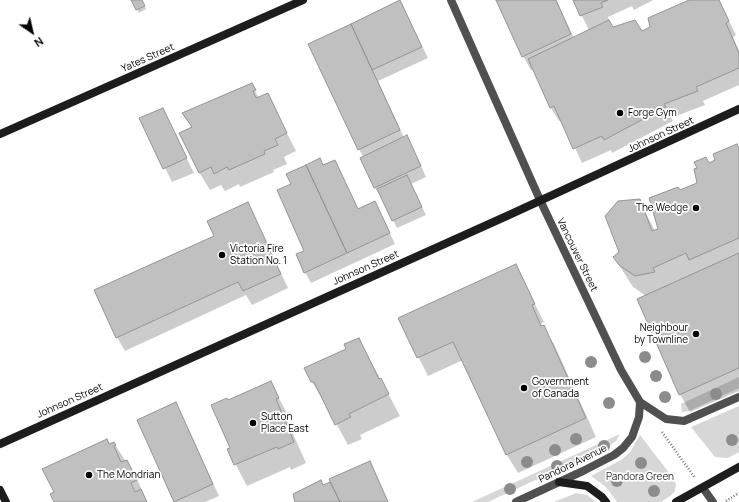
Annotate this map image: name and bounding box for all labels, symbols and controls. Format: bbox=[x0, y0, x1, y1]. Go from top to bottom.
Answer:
north arrow bbox=[12, 12, 52, 52]
text: N bbox=[32, 34, 46, 51]
street label: Yates Street bbox=[120, 41, 176, 75]
place label: Forge Gym bbox=[628, 107, 677, 119]
marker: Forge Gym bbox=[615, 108, 625, 118]
street label: Johnson Street bbox=[626, 115, 696, 155]
place label: The Wedge bbox=[636, 202, 688, 214]
marker: The Wedge bbox=[691, 203, 701, 213]
street label: Vancouver Street bbox=[554, 216, 600, 294]
place label: Victoria Fire Station No. 1 bbox=[230, 243, 287, 266]
street label: Johnson Street bbox=[331, 248, 401, 288]
marker: Victoria Fire Station No. 1 bbox=[217, 250, 227, 260]
place label: Neighbour by Townline bbox=[634, 322, 688, 346]
marker: Neighbour by Townline bbox=[691, 329, 701, 339]
place label: Government of Canada bbox=[532, 376, 589, 400]
street label: Johnson Street bbox=[35, 381, 105, 421]
marker: Government of Canada bbox=[519, 383, 529, 393]
place label: Sutton Place East bbox=[261, 411, 309, 434]
marker: Sutton Place East bbox=[248, 418, 258, 428]
street label: Pandora Avenue bbox=[537, 442, 609, 486]
place label: The Mondrian bbox=[97, 469, 160, 481]
marker: The Mondrian bbox=[84, 470, 94, 480]
park label: Pandora Green bbox=[606, 471, 674, 483]

